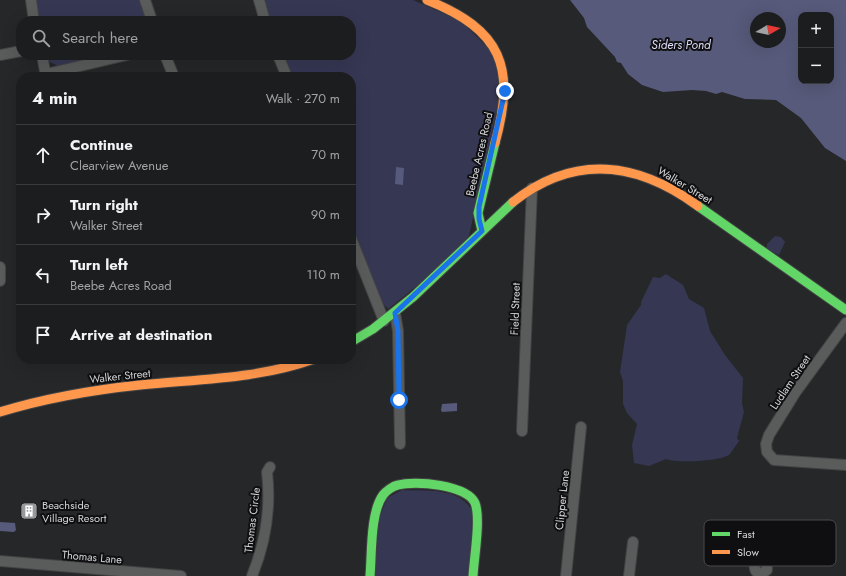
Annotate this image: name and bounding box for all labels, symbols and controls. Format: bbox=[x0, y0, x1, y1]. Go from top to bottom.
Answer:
north arrow bbox=[750, 12, 786, 48]
map controls bbox=[798, 12, 834, 84]
button: + bbox=[798, 12, 834, 48]
search box bbox=[16, 16, 356, 60]
icon: search bbox=[30, 27, 52, 49]
text: Search here bbox=[62, 27, 138, 49]
water label: Siders Pond bbox=[651, 36, 712, 54]
button: − bbox=[798, 48, 834, 84]
route end bbox=[496, 82, 514, 100]
text: 4 min bbox=[32, 86, 77, 110]
text: Walk · 270 m bbox=[266, 89, 340, 108]
street label: Beebe Acres Road bbox=[462, 110, 496, 198]
text: Continue bbox=[70, 134, 133, 156]
icon: ahead bbox=[32, 144, 54, 166]
text: 70 m bbox=[311, 145, 340, 164]
text: Clearview Avenue bbox=[70, 156, 169, 175]
street label: Walker Street bbox=[655, 162, 716, 208]
text: Turn right bbox=[70, 194, 138, 216]
icon: right bbox=[32, 204, 54, 226]
text: 90 m bbox=[311, 205, 340, 224]
text: Walker Street bbox=[70, 216, 142, 235]
text: Turn left bbox=[70, 254, 128, 276]
icon: left bbox=[32, 264, 54, 286]
text: 110 m bbox=[306, 265, 340, 284]
text: Beebe Acres Road bbox=[70, 276, 172, 295]
street label: Field Street bbox=[506, 282, 524, 335]
icon: arrive bbox=[32, 324, 54, 346]
text: Arrive at destination bbox=[70, 324, 212, 346]
street label: Ludlam Street bbox=[766, 351, 814, 412]
street label: Walker Street bbox=[89, 365, 152, 387]
route start bbox=[390, 391, 408, 409]
street label: Clipper Lane bbox=[551, 469, 573, 531]
street label: Thomas Circle bbox=[240, 486, 264, 554]
place label: Beachside Village Resort bbox=[42, 497, 107, 526]
building icon: Beachside Village Resort bbox=[19, 501, 39, 521]
legend bbox=[704, 520, 836, 566]
text: Fast bbox=[737, 526, 755, 542]
text: Slow bbox=[737, 544, 759, 560]
street label: Thomas Lane bbox=[61, 546, 123, 568]

